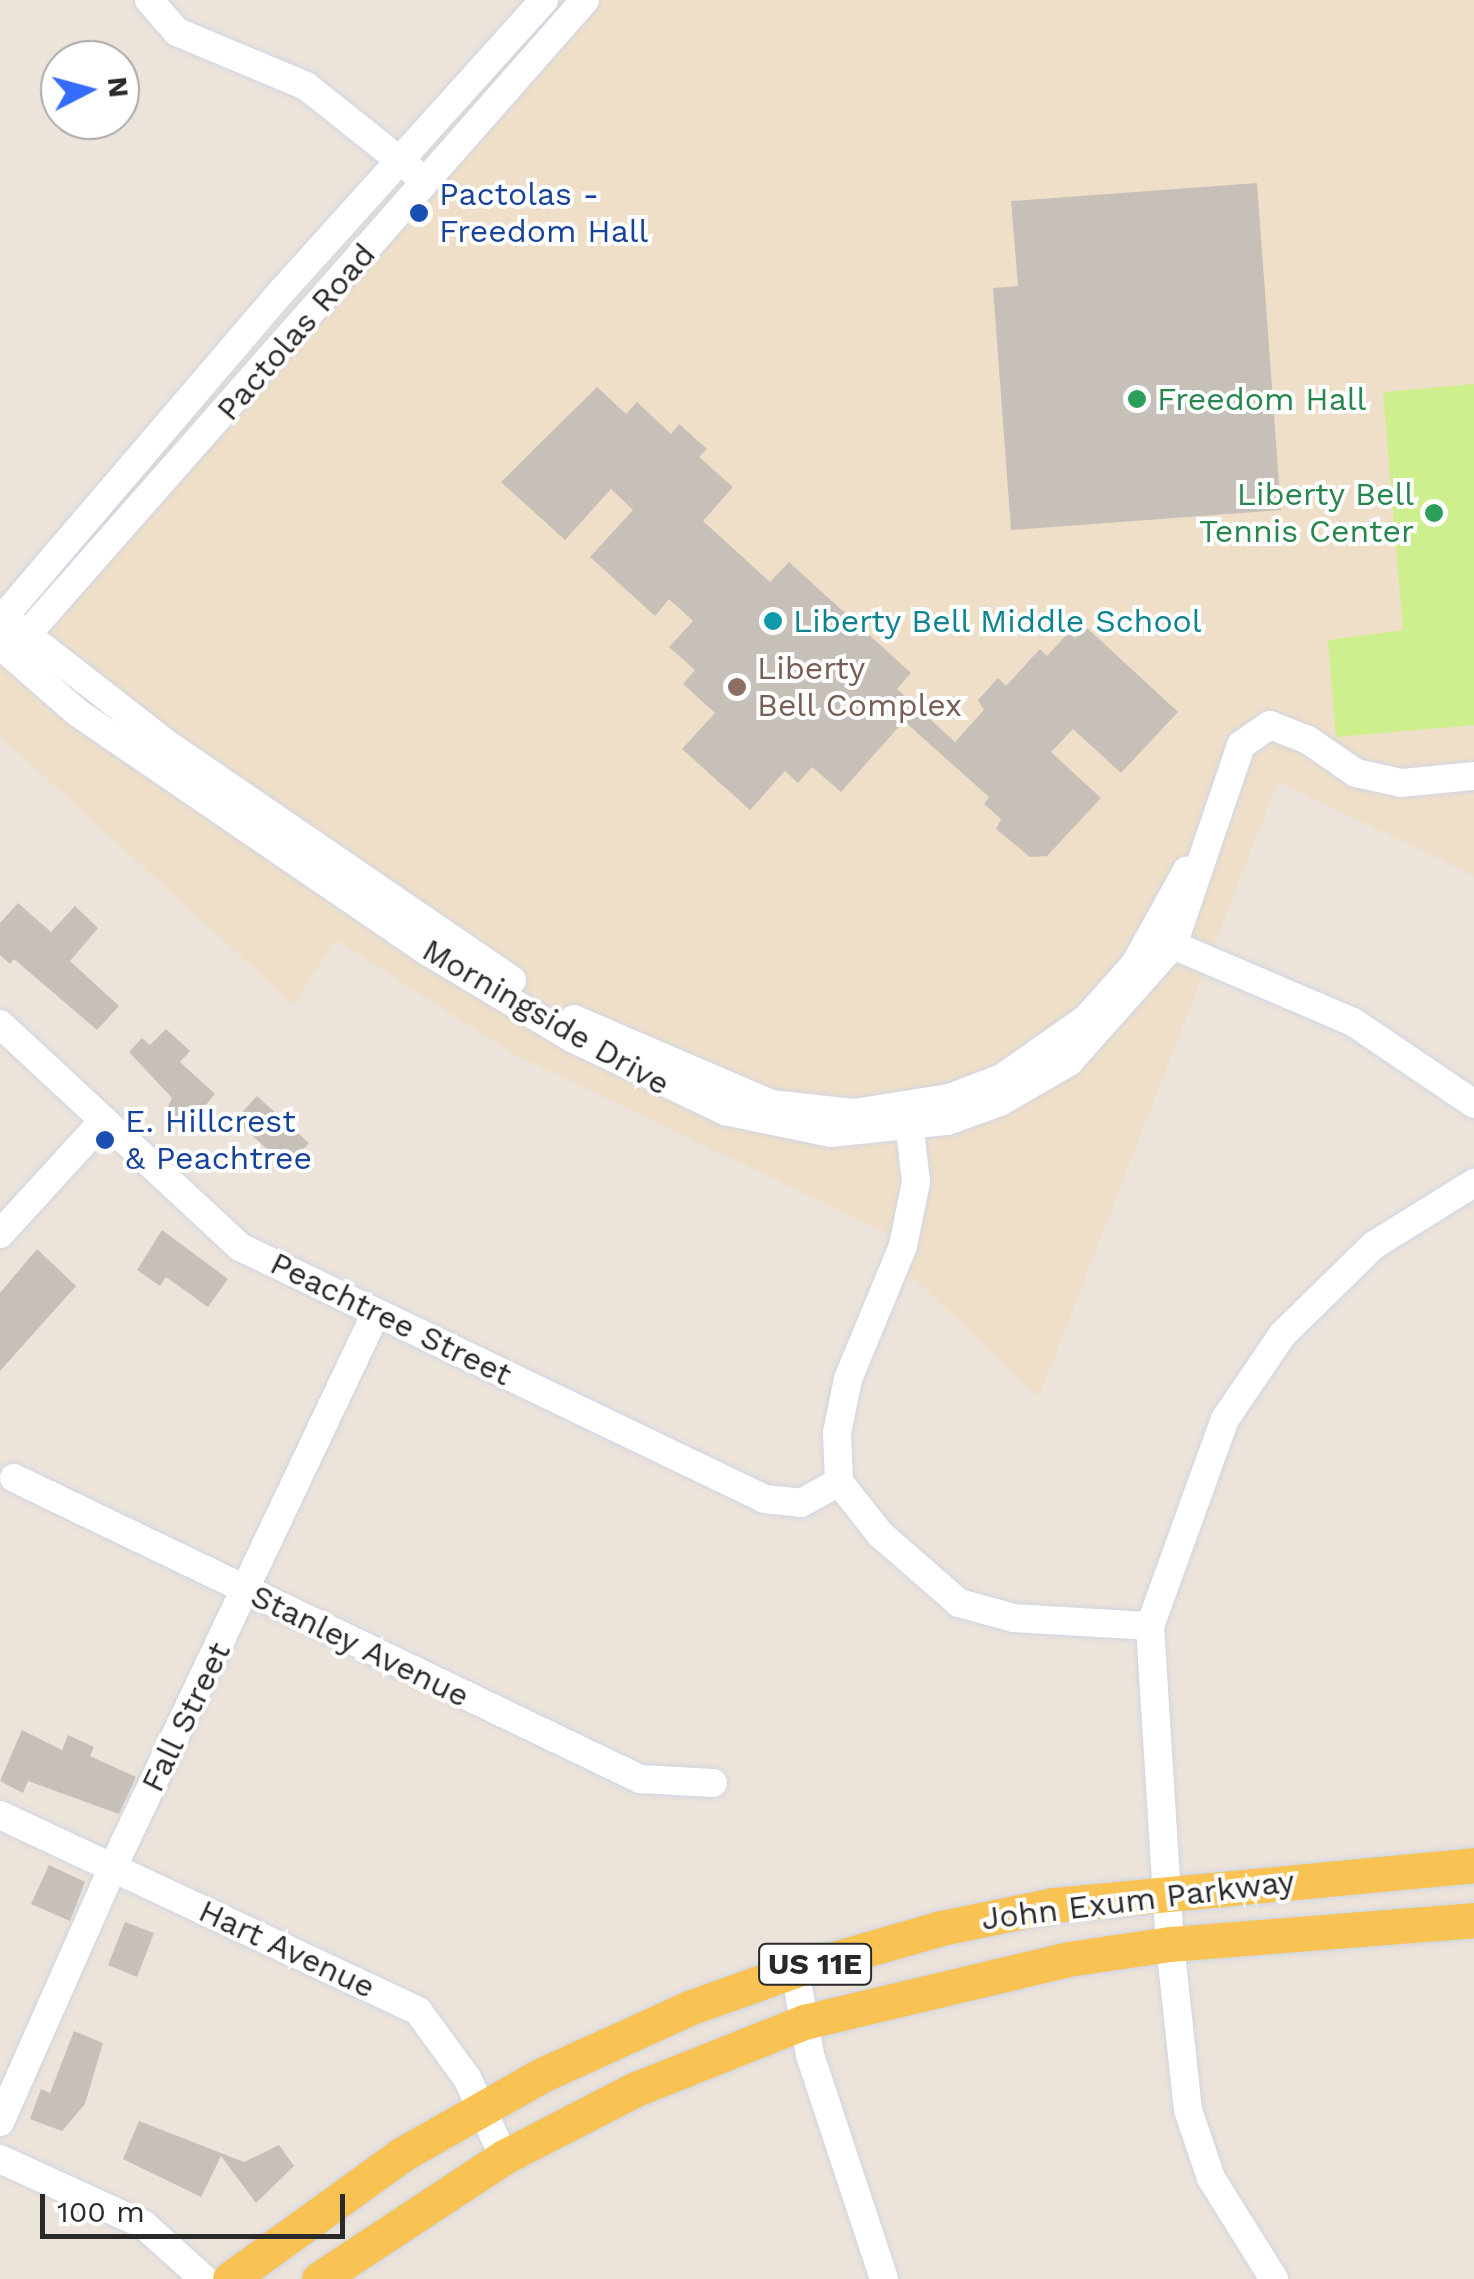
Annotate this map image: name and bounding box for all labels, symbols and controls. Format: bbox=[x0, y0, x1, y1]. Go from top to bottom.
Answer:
north arrow bbox=[40, 40, 140, 140]
text: N bbox=[101, 75, 136, 99]
place label: Pactolas - Freedom Hall bbox=[439, 176, 648, 251]
marker: Pactolas - Freedom Hall bbox=[408, 202, 430, 224]
street label: Pactolas Road bbox=[209, 236, 383, 428]
place label: Freedom Hall bbox=[1157, 380, 1366, 418]
marker: Freedom Hall bbox=[1126, 388, 1148, 410]
place label: Liberty Bell Tennis Center bbox=[1199, 476, 1414, 551]
marker: Liberty Bell Tennis Center bbox=[1423, 502, 1445, 524]
place label: Liberty Bell Middle School bbox=[793, 602, 1204, 640]
marker: Liberty Bell Middle School bbox=[762, 610, 784, 632]
place label: Liberty Bell Complex bbox=[757, 650, 963, 725]
marker: Liberty Bell Complex bbox=[726, 676, 748, 698]
street label: Morningside Drive bbox=[416, 931, 676, 1103]
place label: E. Hillcrest & Peachtree bbox=[125, 1103, 312, 1178]
marker: E. Hillcrest & Peachtree bbox=[94, 1129, 116, 1151]
street label: Peachtree Street bbox=[264, 1244, 518, 1394]
street label: Stanley Avenue bbox=[244, 1576, 476, 1716]
street label: Fall Street bbox=[133, 1635, 239, 1799]
street label: John Exum Parkway bbox=[979, 1862, 1297, 1938]
street label: Hart Avenue bbox=[192, 1891, 382, 2007]
road number: US 11E bbox=[758, 1939, 872, 1989]
scale bar bbox=[45, 2174, 350, 2236]
text: 100 m bbox=[57, 2194, 145, 2229]

